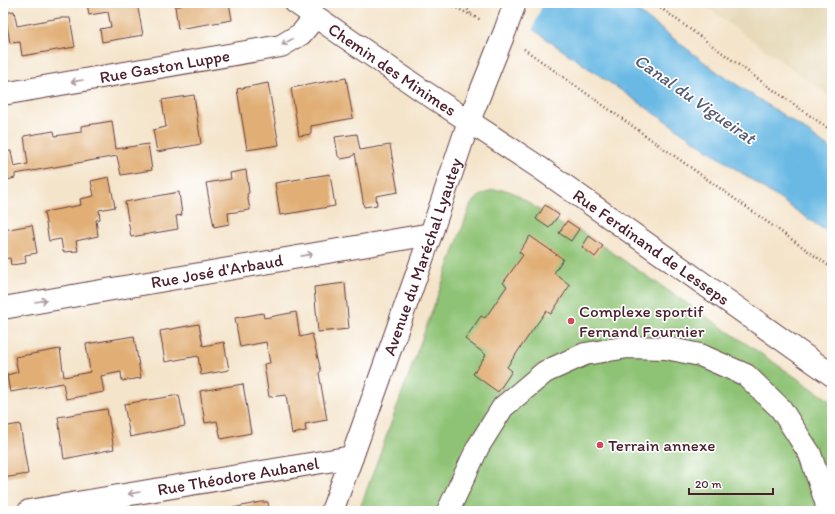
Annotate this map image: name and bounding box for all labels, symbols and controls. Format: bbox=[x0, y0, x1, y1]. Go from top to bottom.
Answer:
street label: Chemin des Minimes bbox=[325, 19, 460, 120]
one-way arrow bbox=[281, 39, 293, 47]
street label: Rue Gaston Luppe bbox=[98, 45, 231, 87]
water label: Canal du Vigueirat bbox=[630, 49, 762, 150]
one-way arrow bbox=[71, 78, 84, 86]
street label: Avenue du Maréchal Lyautey bbox=[379, 155, 466, 358]
street label: Rue Ferdinand de Lesseps bbox=[569, 185, 733, 309]
street label: Rue José d'Arbaud bbox=[149, 250, 284, 292]
one-way arrow bbox=[301, 251, 314, 259]
one-way arrow bbox=[35, 297, 48, 305]
place label: Complexe sportif Fernand Fournier bbox=[579, 301, 705, 341]
marker: Complexe sportif Fernand Fournier bbox=[566, 316, 576, 326]
place label: Terrain annexe bbox=[608, 435, 715, 455]
marker: Terrain annexe bbox=[595, 440, 605, 450]
street label: Rue Théodore Aubanel bbox=[156, 453, 321, 499]
scale bar bbox=[689, 470, 773, 496]
text: 20 m bbox=[695, 477, 722, 491]
one-way arrow bbox=[128, 490, 141, 498]

